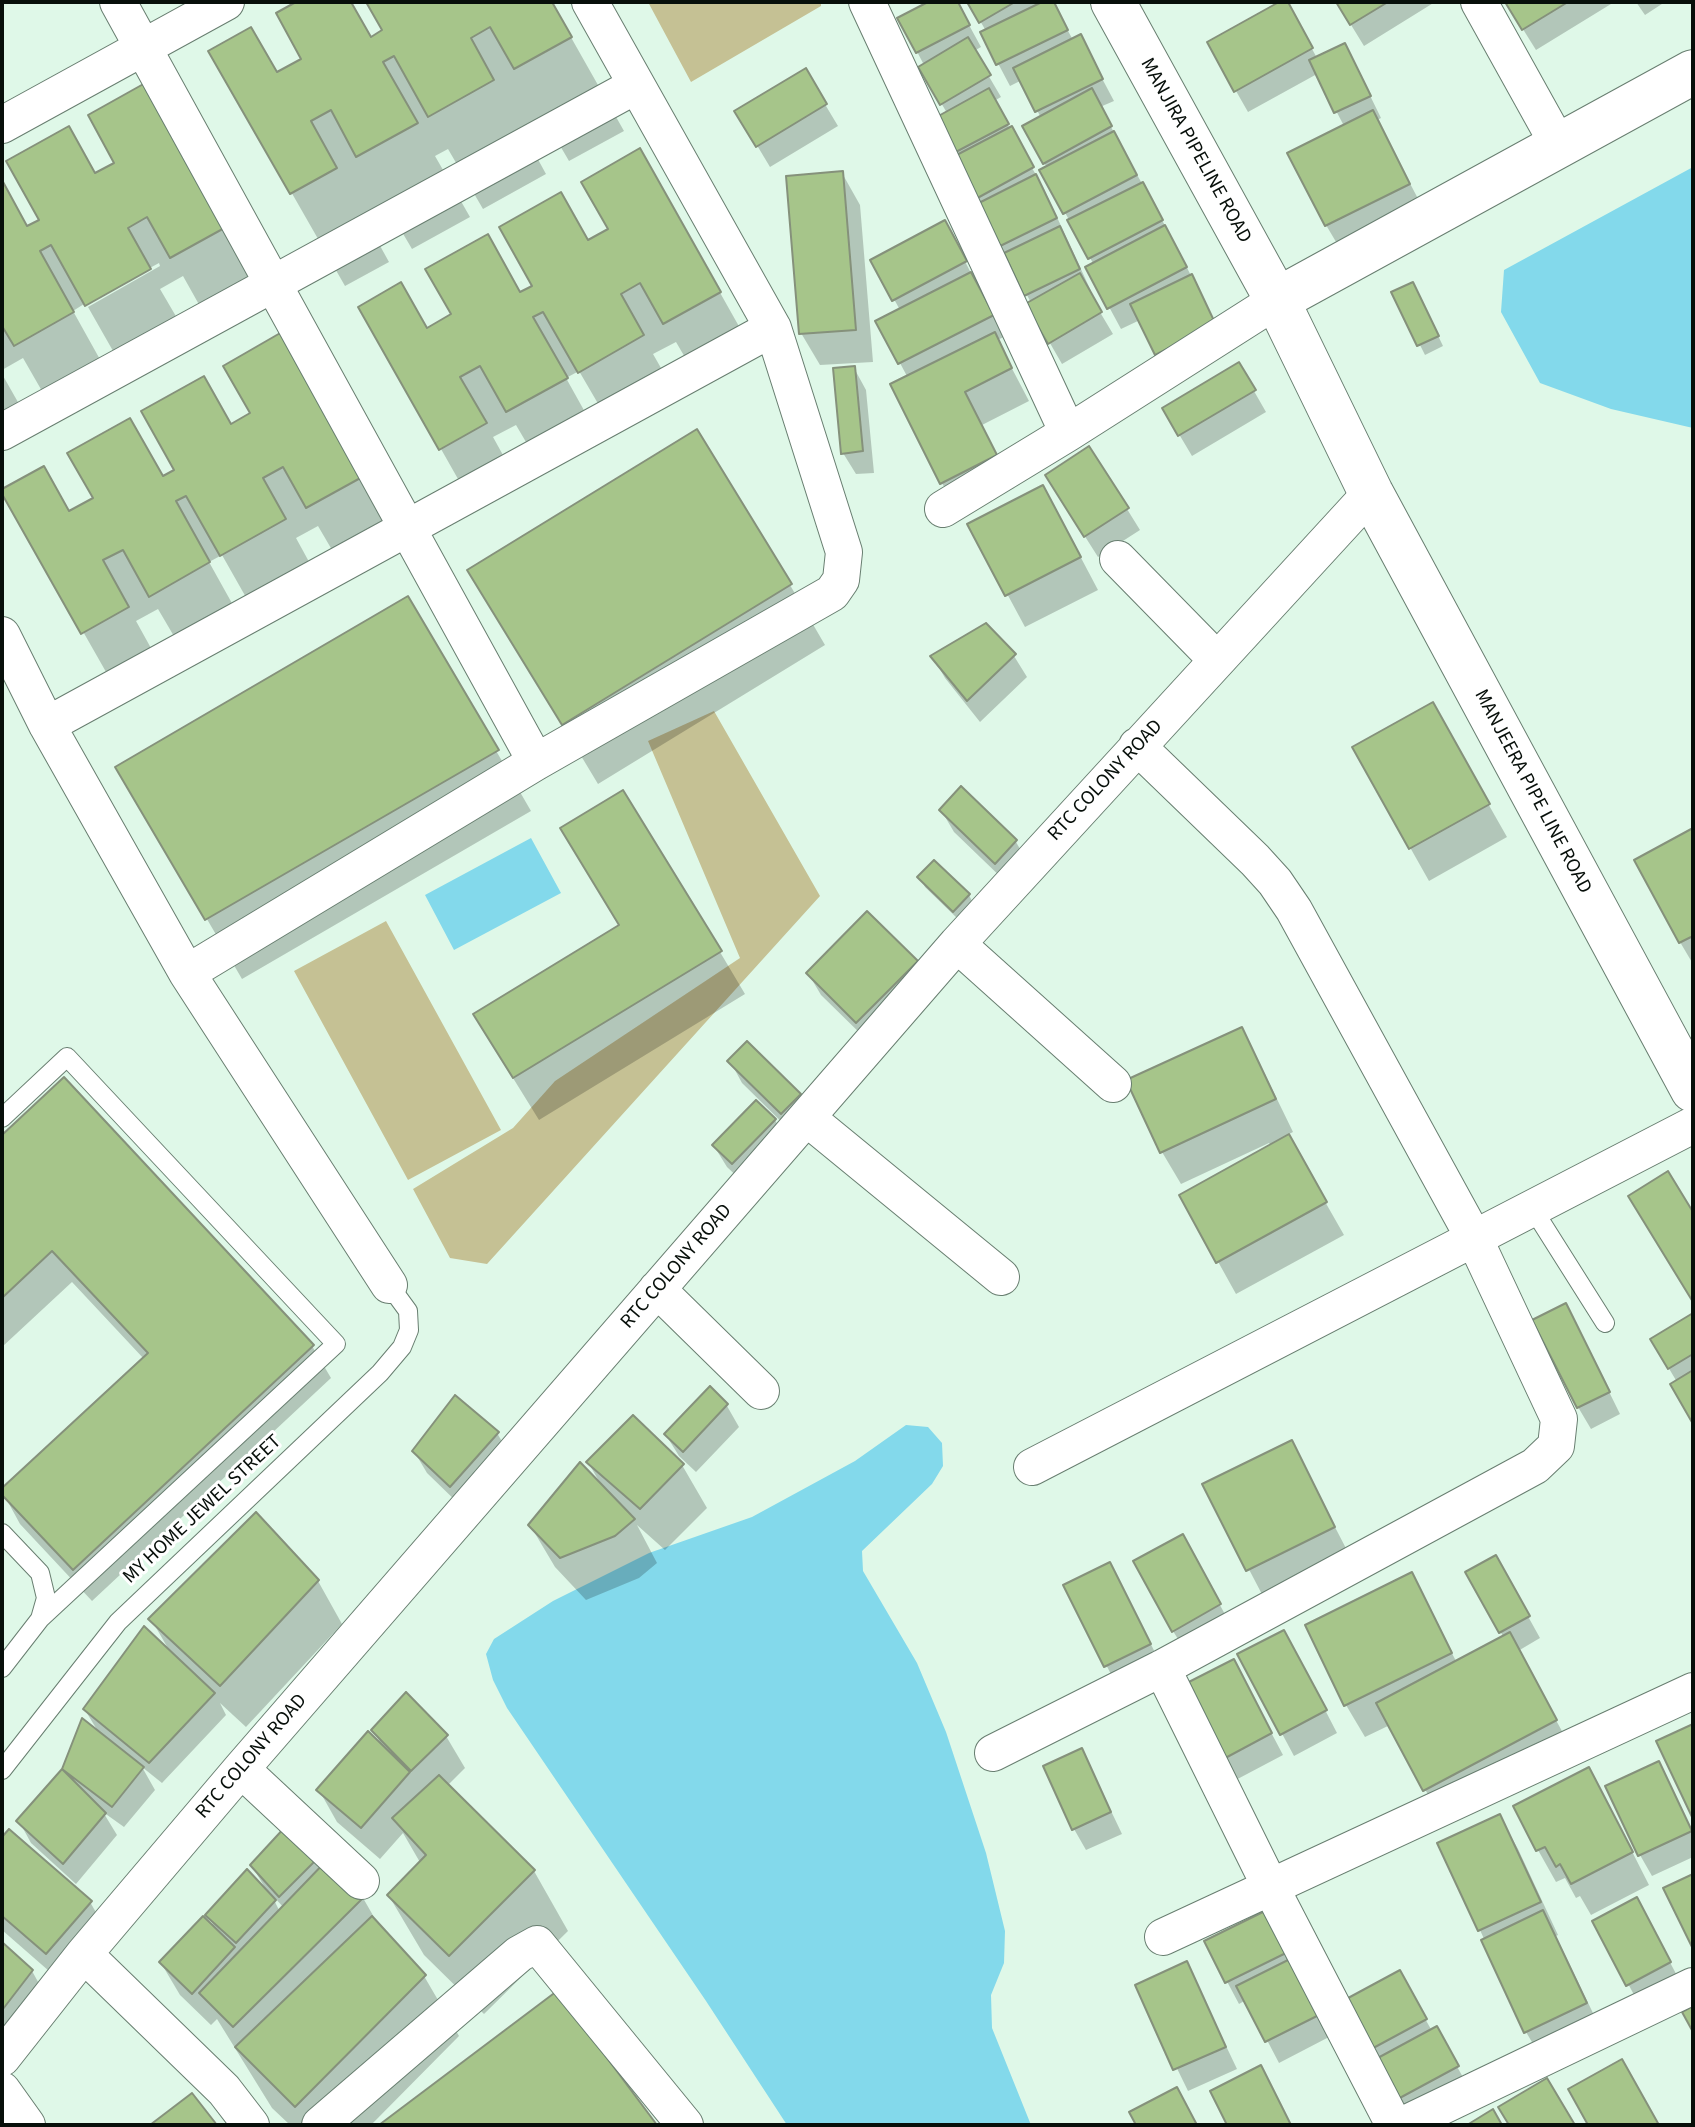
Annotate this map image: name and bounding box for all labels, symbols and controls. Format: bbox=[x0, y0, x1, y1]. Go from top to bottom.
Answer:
street label: MANJIRA PIPELINE ROAD bbox=[1134, 54, 1256, 248]
street label: MANJEERA PIPE LINE ROAD bbox=[1468, 686, 1596, 898]
street label: RTC COLONY ROAD bbox=[1044, 715, 1168, 847]
street label: RTC COLONY ROAD bbox=[616, 1200, 738, 1334]
street label: MY HOME JEWEL STREET bbox=[119, 1430, 287, 1590]
street label: RTC COLONY ROAD bbox=[191, 1690, 313, 1824]

